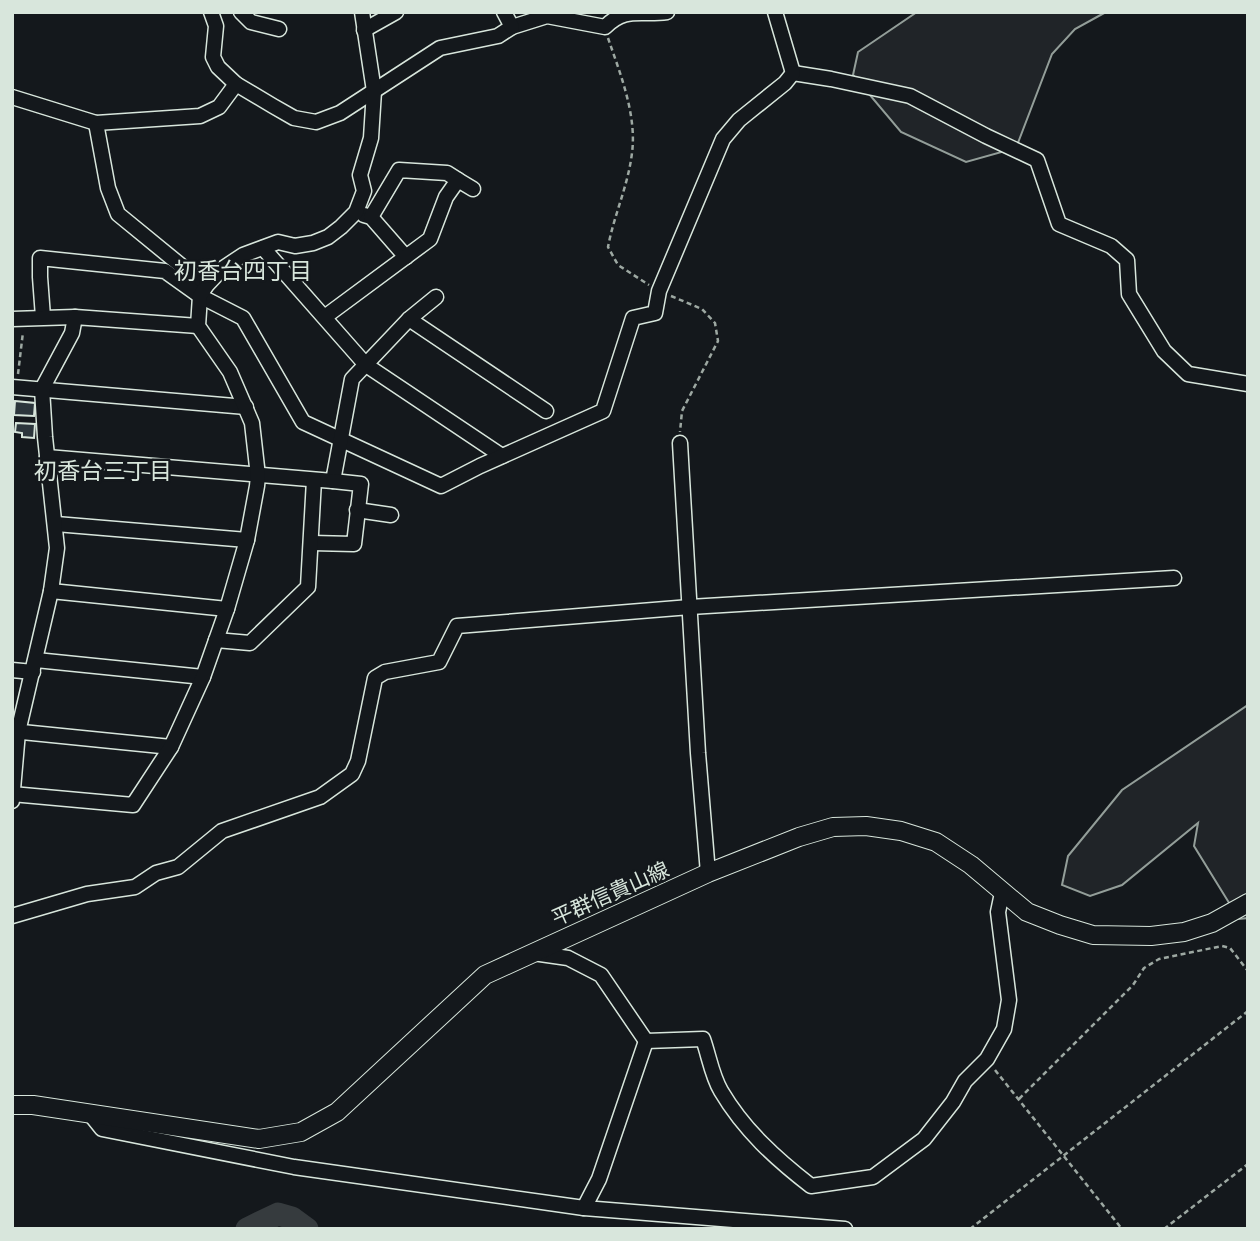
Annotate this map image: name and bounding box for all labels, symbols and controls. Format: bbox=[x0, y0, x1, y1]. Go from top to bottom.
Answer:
district label: 初香台四丁目 bbox=[174, 254, 312, 286]
district label: 初香台三丁目 bbox=[34, 454, 172, 486]
street label: 平群信貴山線 bbox=[547, 855, 673, 931]

